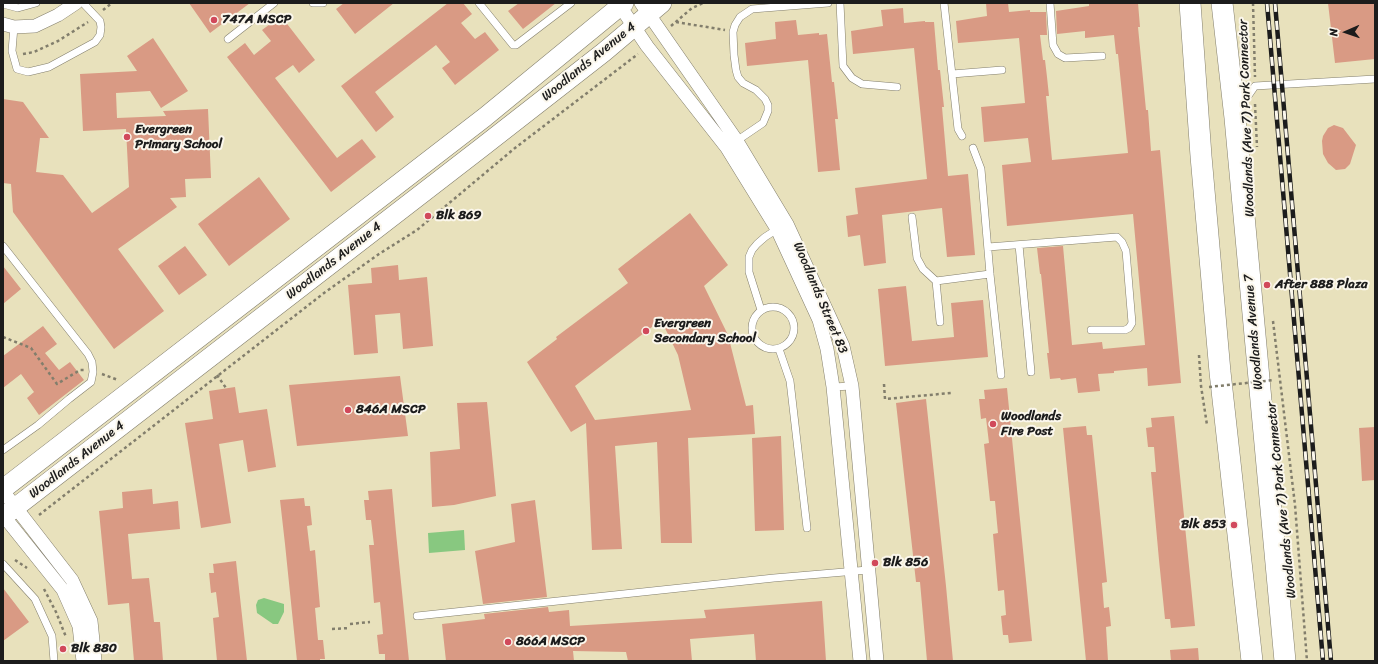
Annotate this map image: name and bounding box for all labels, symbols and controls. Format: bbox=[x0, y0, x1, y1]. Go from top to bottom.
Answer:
place label: 747A MSCP bbox=[222, 12, 291, 28]
north arrow bbox=[1326, 12, 1366, 52]
marker: 747A MSCP bbox=[209, 15, 219, 25]
street label: Woodlands Avenue 4 bbox=[539, 19, 639, 105]
street label: Woodlands (Ave 7) Park Connector bbox=[1236, 19, 1258, 217]
text: N bbox=[1324, 28, 1343, 37]
place label: Evergreen Primary School bbox=[135, 122, 222, 153]
marker: Evergreen Primary School bbox=[122, 132, 132, 142]
place label: Blk 869 bbox=[436, 208, 481, 224]
marker: Blk 869 bbox=[423, 211, 433, 221]
street label: Woodlands Avenue 4 bbox=[283, 219, 385, 303]
street label: Woodlands Street 83 bbox=[789, 240, 851, 356]
street label: Woodlands Avenue 7 bbox=[1241, 274, 1267, 390]
place label: After 888 Plaza bbox=[1275, 277, 1368, 293]
marker: After 888 Plaza bbox=[1262, 280, 1272, 290]
place label: Evergreen Secondary School bbox=[654, 316, 756, 347]
marker: Evergreen Secondary School bbox=[641, 326, 651, 336]
street label: Woodlands (Ave 7) Park Connector bbox=[1264, 401, 1300, 599]
place label: 846A MSCP bbox=[356, 402, 426, 418]
marker: 846A MSCP bbox=[343, 405, 353, 415]
place label: Woodlands Fire Post bbox=[1001, 409, 1061, 440]
street label: Woodlands Avenue 4 bbox=[26, 418, 128, 502]
marker: Woodlands Fire Post bbox=[988, 419, 998, 429]
place label: Blk 853 bbox=[1181, 517, 1226, 533]
marker: Blk 853 bbox=[1229, 520, 1239, 530]
place label: Blk 856 bbox=[883, 555, 928, 571]
marker: Blk 856 bbox=[870, 558, 880, 568]
place label: 866A MSCP bbox=[516, 634, 585, 650]
marker: 866A MSCP bbox=[503, 637, 513, 647]
place label: Blk 880 bbox=[71, 641, 117, 657]
marker: Blk 880 bbox=[58, 644, 68, 654]

